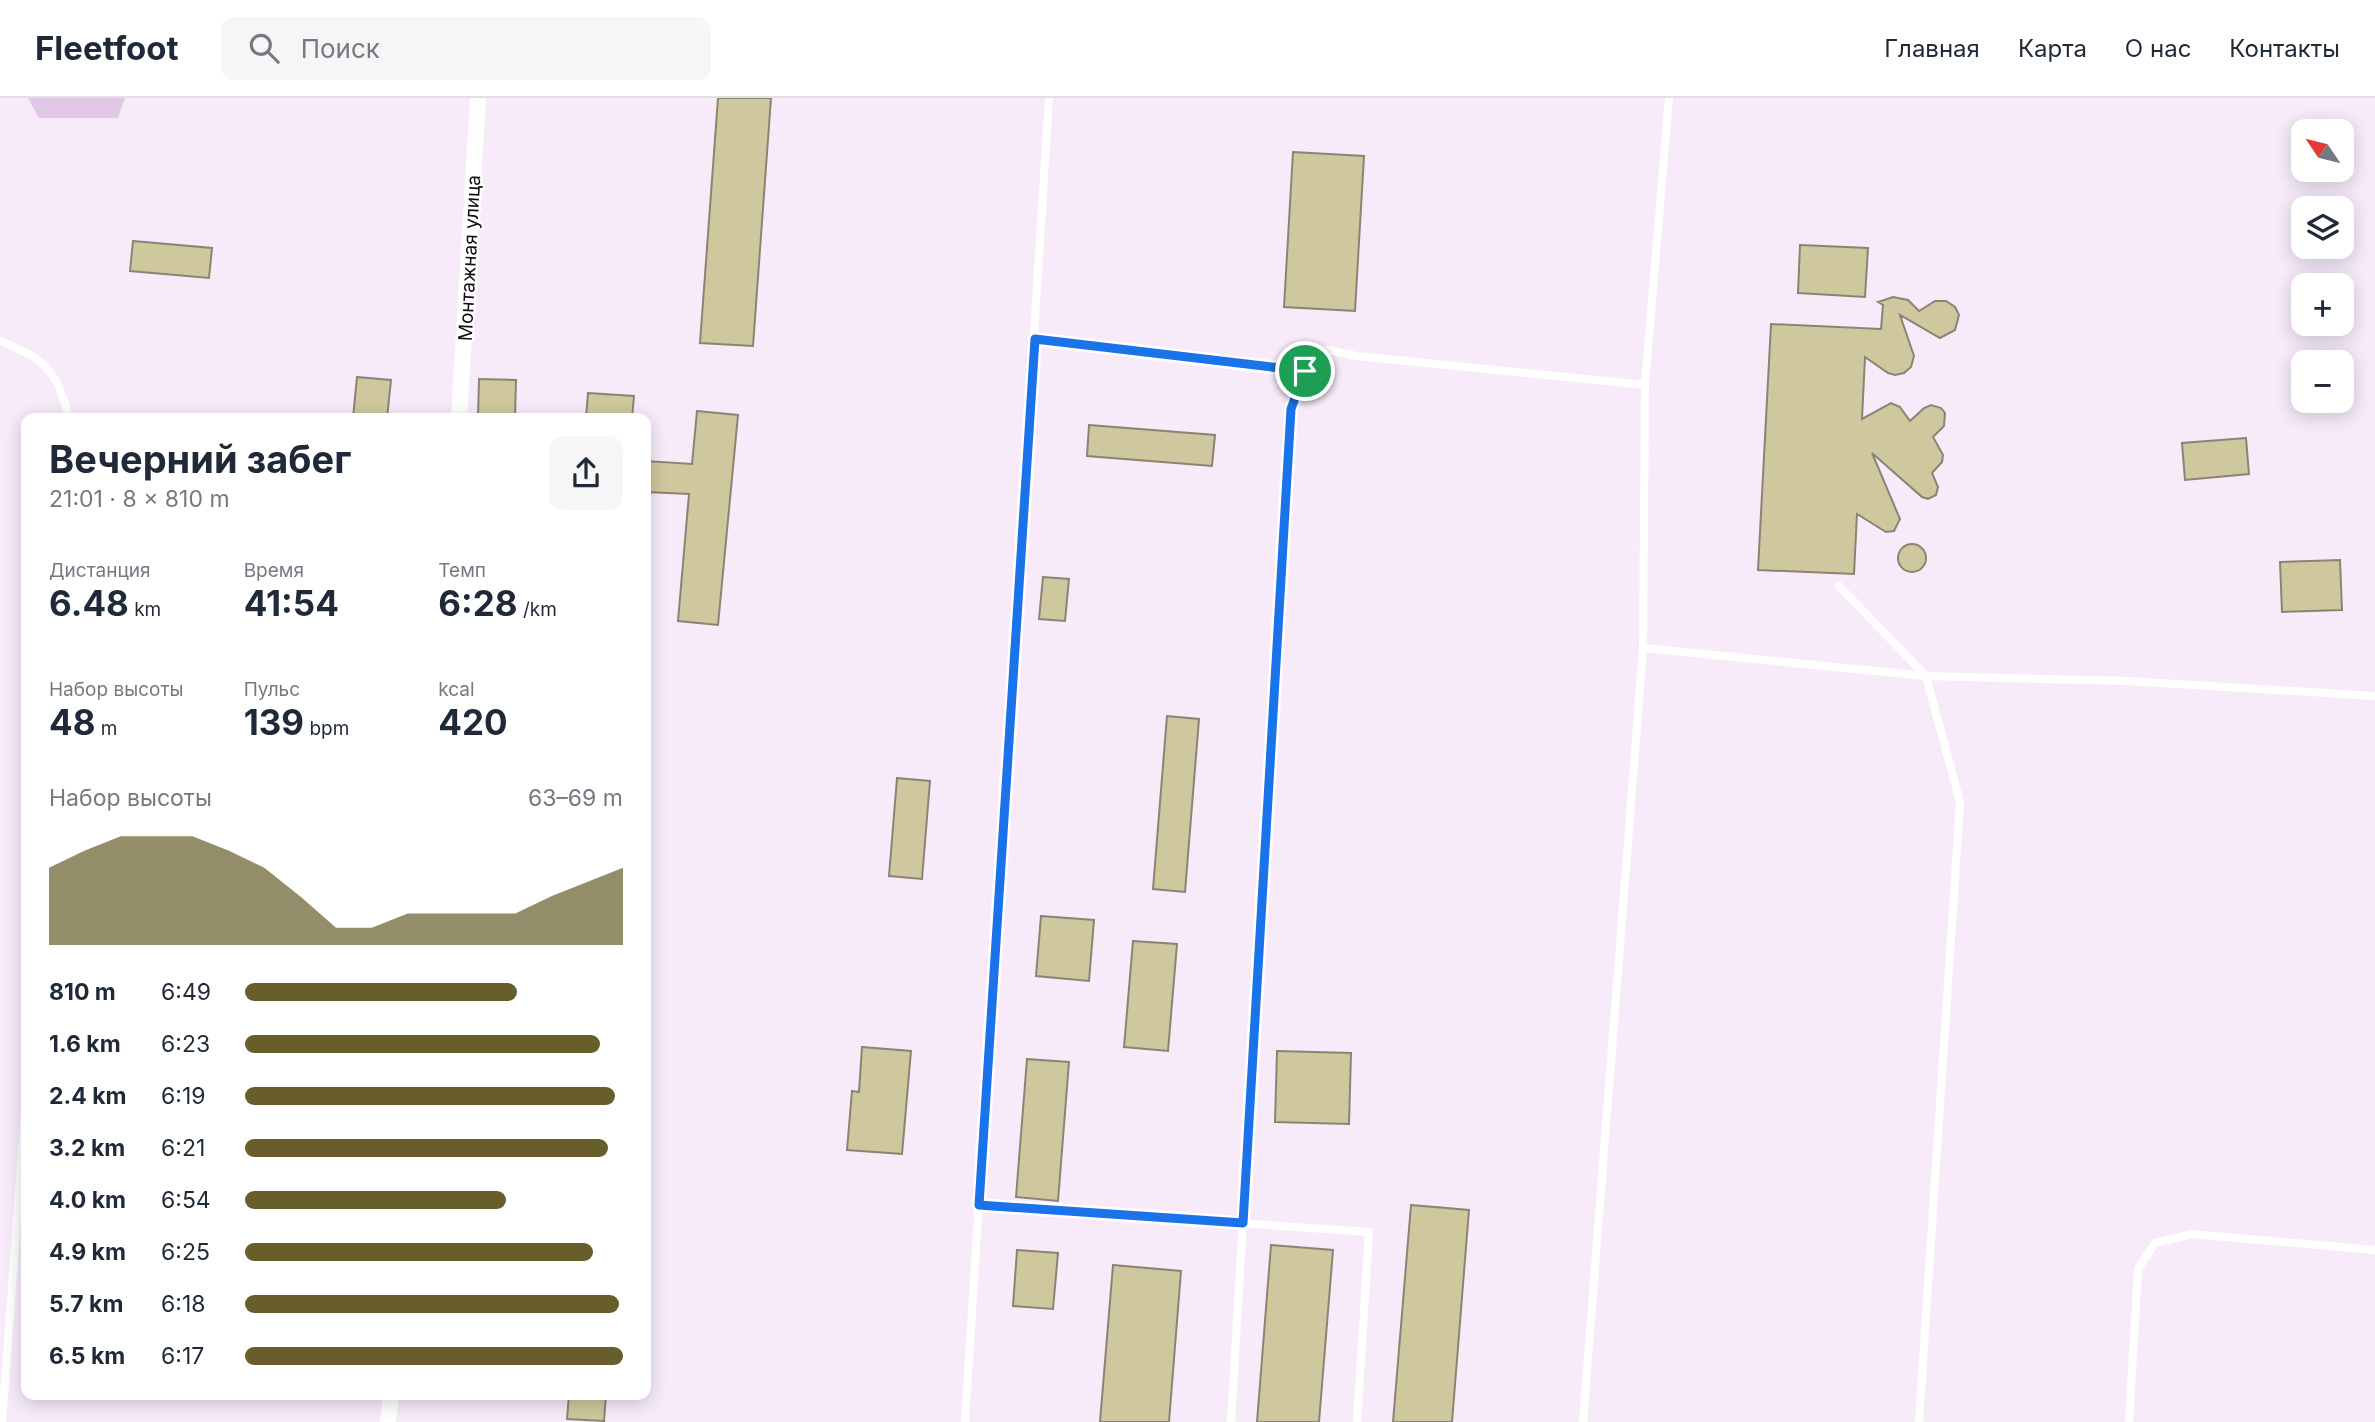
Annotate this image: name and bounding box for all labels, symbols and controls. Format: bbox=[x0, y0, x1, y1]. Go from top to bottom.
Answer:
search box bbox=[221, 17, 711, 80]
text: Fleetfoot bbox=[35, 28, 179, 68]
icon: search bbox=[245, 29, 283, 67]
text: Поиск bbox=[301, 33, 380, 64]
text: Главная bbox=[1884, 34, 1980, 63]
text: Карта bbox=[2018, 34, 2087, 63]
text: О нас bbox=[2125, 34, 2191, 63]
text: Контакты bbox=[2229, 34, 2340, 63]
north arrow bbox=[2291, 119, 2354, 182]
map controls bbox=[2291, 119, 2354, 413]
street label: Монтажная улица bbox=[454, 174, 485, 342]
button: layers bbox=[2291, 196, 2354, 259]
button: + bbox=[2291, 273, 2354, 336]
pin bbox=[1275, 341, 1335, 401]
button: − bbox=[2291, 350, 2354, 413]
icon: arrive bbox=[1286, 352, 1324, 390]
text: Вечерний забег bbox=[49, 436, 351, 482]
button: share bbox=[549, 436, 623, 510]
text: 21:01 · 8 × 810 m bbox=[49, 485, 230, 513]
text: Дистанция bbox=[49, 559, 151, 582]
text: Время bbox=[244, 559, 304, 582]
text: Темп bbox=[438, 559, 486, 582]
text: 6.48 bbox=[49, 582, 129, 624]
text: 41:54 bbox=[244, 582, 339, 624]
text: 6:28 bbox=[438, 582, 518, 624]
text: km bbox=[129, 598, 161, 621]
text: /km bbox=[518, 598, 557, 621]
text: Набор высоты bbox=[49, 678, 184, 701]
text: Пульс bbox=[244, 678, 300, 701]
text: kcal bbox=[438, 678, 475, 701]
text: 48 bbox=[49, 701, 95, 743]
text: 139 bbox=[244, 701, 304, 743]
text: 420 bbox=[438, 701, 508, 743]
text: m bbox=[95, 717, 117, 740]
text: bpm bbox=[304, 717, 349, 740]
text: Набор высоты bbox=[49, 784, 212, 812]
text: 63–69 m bbox=[528, 784, 623, 812]
text: 810 m bbox=[49, 978, 116, 1006]
text: 6:49 bbox=[161, 978, 211, 1006]
text: 1.6 km bbox=[49, 1030, 121, 1058]
text: 6:23 bbox=[161, 1030, 210, 1058]
text: 2.4 km bbox=[49, 1082, 127, 1110]
text: 6:19 bbox=[161, 1082, 206, 1110]
text: 3.2 km bbox=[49, 1134, 125, 1162]
text: 6:21 bbox=[161, 1134, 205, 1162]
text: 4.0 km bbox=[49, 1186, 126, 1214]
text: 6:54 bbox=[161, 1186, 211, 1214]
text: 4.9 km bbox=[49, 1238, 126, 1266]
text: 6:25 bbox=[161, 1238, 210, 1266]
text: 5.7 km bbox=[49, 1290, 123, 1318]
text: 6:18 bbox=[161, 1290, 205, 1318]
text: 6.5 km bbox=[49, 1342, 125, 1370]
text: 6:17 bbox=[161, 1342, 204, 1370]

